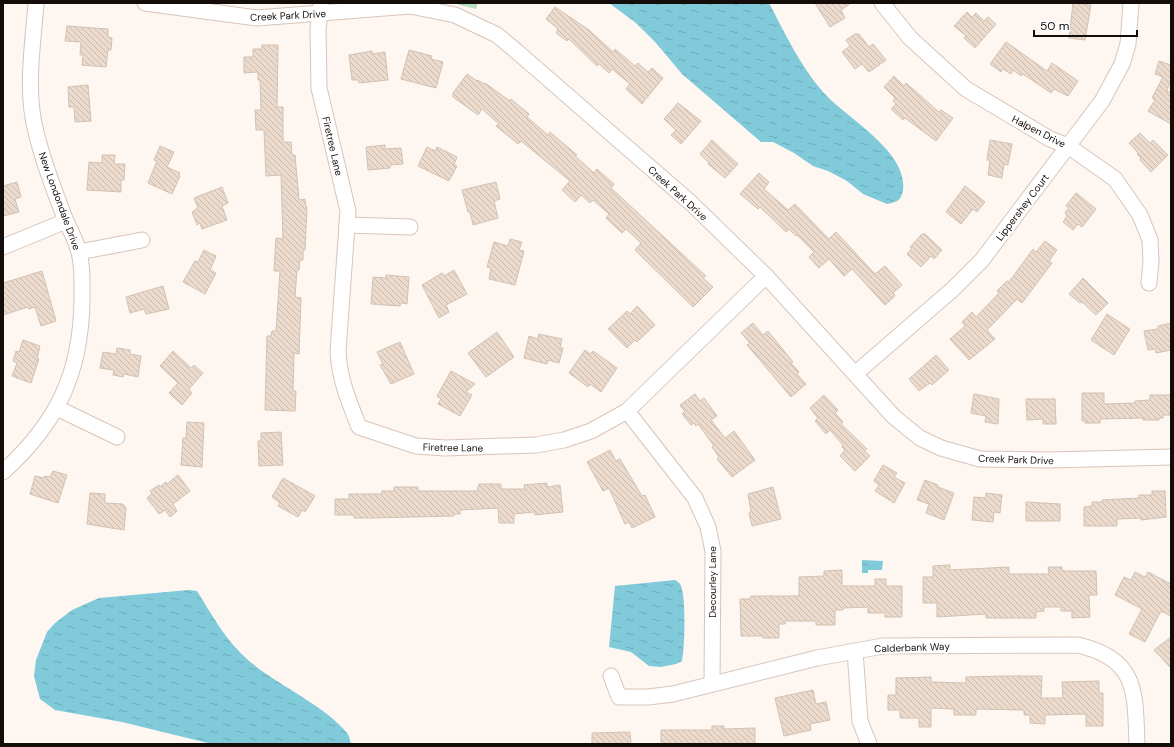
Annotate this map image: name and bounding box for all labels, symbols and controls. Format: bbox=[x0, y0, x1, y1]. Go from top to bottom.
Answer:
street label: Creek Park Drive bbox=[250, 7, 327, 24]
scale bar bbox=[1034, 12, 1137, 38]
text: 50 m bbox=[1040, 18, 1069, 34]
street label: Halpen Drive bbox=[1010, 112, 1068, 151]
street label: Firetree Lane bbox=[319, 115, 346, 177]
street label: New Londondale Drive bbox=[36, 150, 83, 252]
street label: Creek Park Drive bbox=[645, 163, 710, 224]
street label: Lippershey Court bbox=[993, 171, 1052, 243]
street label: Firetree Lane bbox=[423, 440, 484, 455]
street label: Creek Park Drive bbox=[978, 452, 1054, 467]
street label: Decourley Lane bbox=[706, 546, 719, 618]
street label: Calderbank Way bbox=[874, 640, 950, 655]

